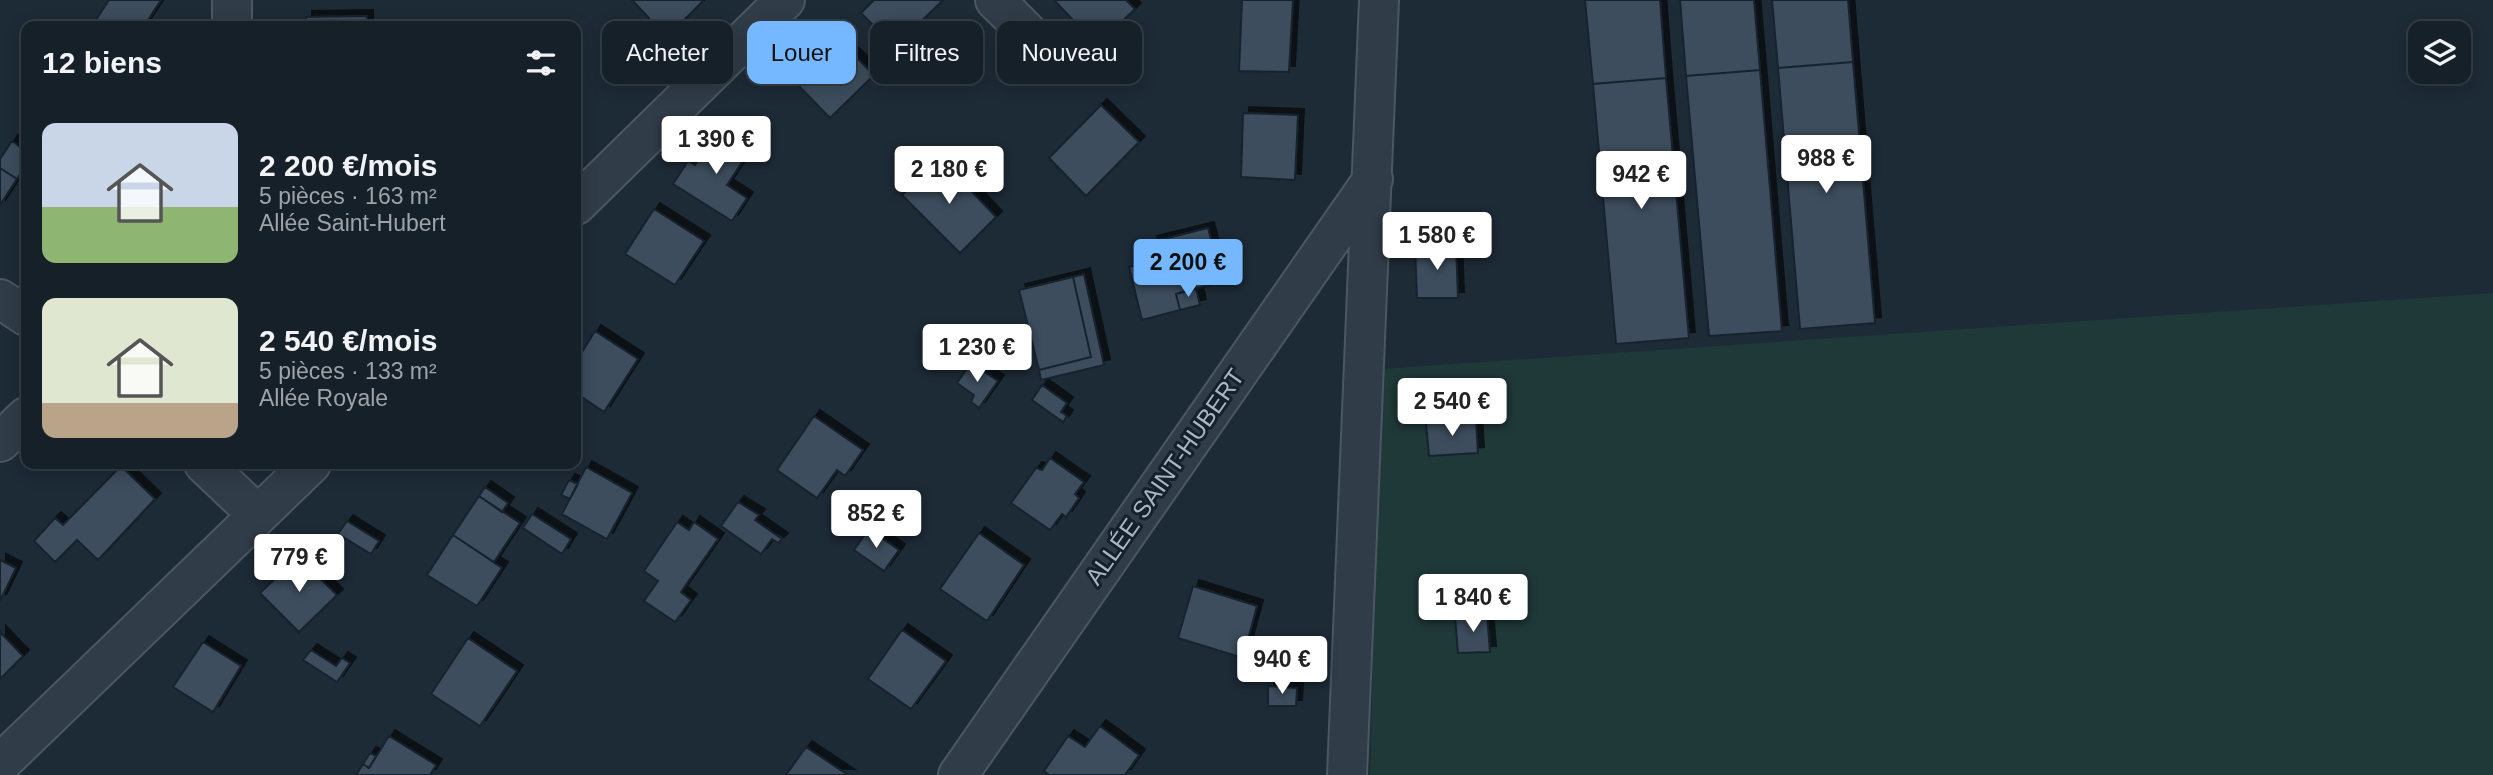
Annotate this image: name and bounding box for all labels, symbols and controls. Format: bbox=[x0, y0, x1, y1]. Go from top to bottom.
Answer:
chip: Acheter bbox=[602, 21, 733, 84]
chip: Louer bbox=[747, 21, 856, 84]
chip: Filtres bbox=[870, 21, 983, 84]
chip: Nouveau bbox=[997, 21, 1142, 84]
map controls bbox=[2408, 21, 2471, 84]
button: layers bbox=[2408, 21, 2471, 84]
icon: filters bbox=[522, 44, 560, 82]
text: 12 biens bbox=[42, 46, 162, 79]
pin: 1 390 € bbox=[651, 116, 781, 176]
text: 1 390 € bbox=[678, 126, 754, 152]
pin: 988 € bbox=[1777, 136, 1875, 195]
text: 988 € bbox=[1797, 145, 1855, 171]
pin: 2 180 € bbox=[884, 146, 1014, 206]
text: 2 200 €/mois bbox=[259, 149, 437, 182]
icon: home bbox=[98, 151, 182, 235]
pin: 942 € bbox=[1592, 152, 1690, 211]
text: 2 180 € bbox=[911, 156, 987, 182]
text: 942 € bbox=[1612, 161, 1670, 187]
text: 5 pièces · 163 m² bbox=[259, 183, 437, 209]
text: Allée Saint-Hubert bbox=[259, 210, 446, 236]
pin: 1 580 € bbox=[1372, 212, 1502, 272]
text: 1 580 € bbox=[1399, 222, 1475, 248]
pin: 2 200 € bbox=[1123, 240, 1253, 299]
text: 2 200 € bbox=[1150, 249, 1226, 275]
text: 2 540 €/mois bbox=[259, 324, 437, 357]
pin: 1 230 € bbox=[912, 324, 1042, 384]
icon: home bbox=[98, 326, 182, 410]
text: 1 230 € bbox=[939, 334, 1015, 360]
text: 5 pièces · 133 m² bbox=[259, 358, 437, 384]
street label: ALLÉE SAINT-HUBERT bbox=[1080, 363, 1250, 590]
pin: 2 540 € bbox=[1387, 378, 1517, 438]
text: Allée Royale bbox=[259, 385, 388, 411]
text: 2 540 € bbox=[1414, 388, 1490, 414]
pin: 852 € bbox=[827, 490, 925, 550]
text: 852 € bbox=[847, 500, 905, 526]
pin: 779 € bbox=[250, 534, 348, 594]
text: 779 € bbox=[270, 544, 328, 570]
pin: 1 840 € bbox=[1408, 574, 1538, 634]
text: 1 840 € bbox=[1435, 584, 1511, 610]
pin: 940 € bbox=[1233, 636, 1331, 696]
text: 940 € bbox=[1253, 646, 1311, 672]

